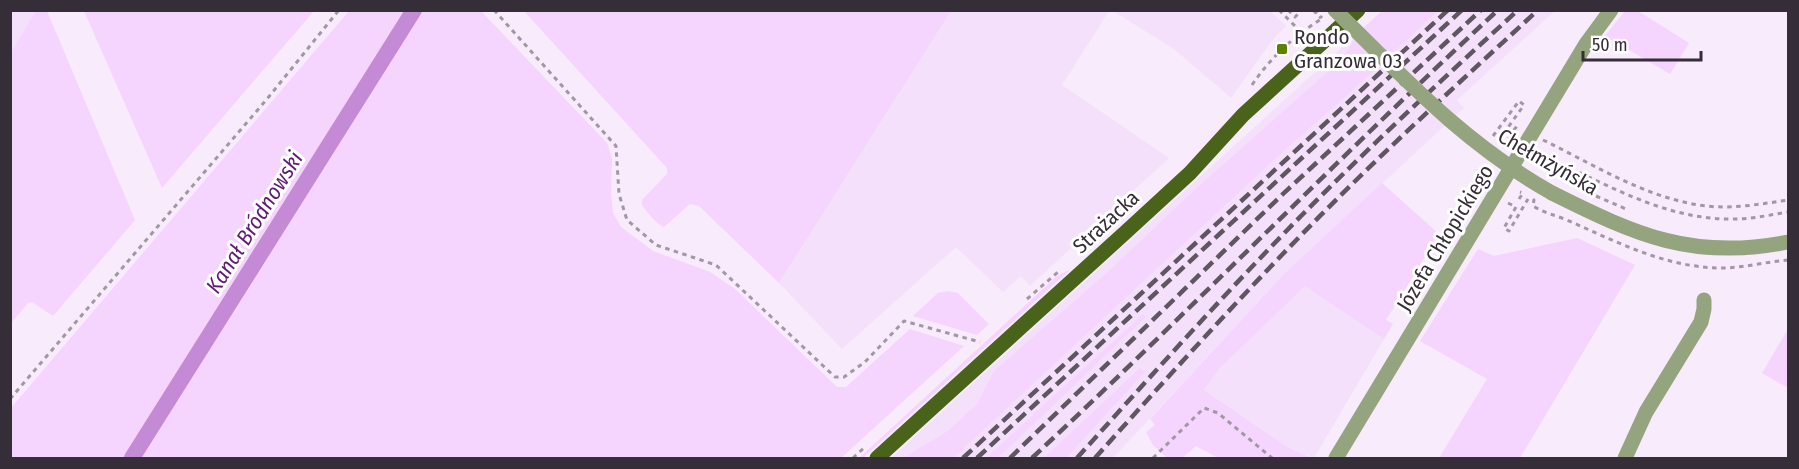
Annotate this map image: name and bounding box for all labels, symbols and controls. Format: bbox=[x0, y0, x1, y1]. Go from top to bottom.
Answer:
place label: Rondo Granzowa 03 bbox=[1294, 24, 1402, 74]
scale bar bbox=[1583, 24, 1702, 62]
text: 50 m bbox=[1592, 34, 1628, 56]
marker: Rondo Granzowa 03 bbox=[1275, 42, 1289, 56]
street label: Chełmżyńska bbox=[1493, 123, 1603, 201]
water label: Kanał Bródnowski bbox=[200, 146, 309, 298]
street label: Józefa Chłopickiego bbox=[1391, 160, 1499, 316]
street label: Strażacka bbox=[1067, 185, 1145, 259]

